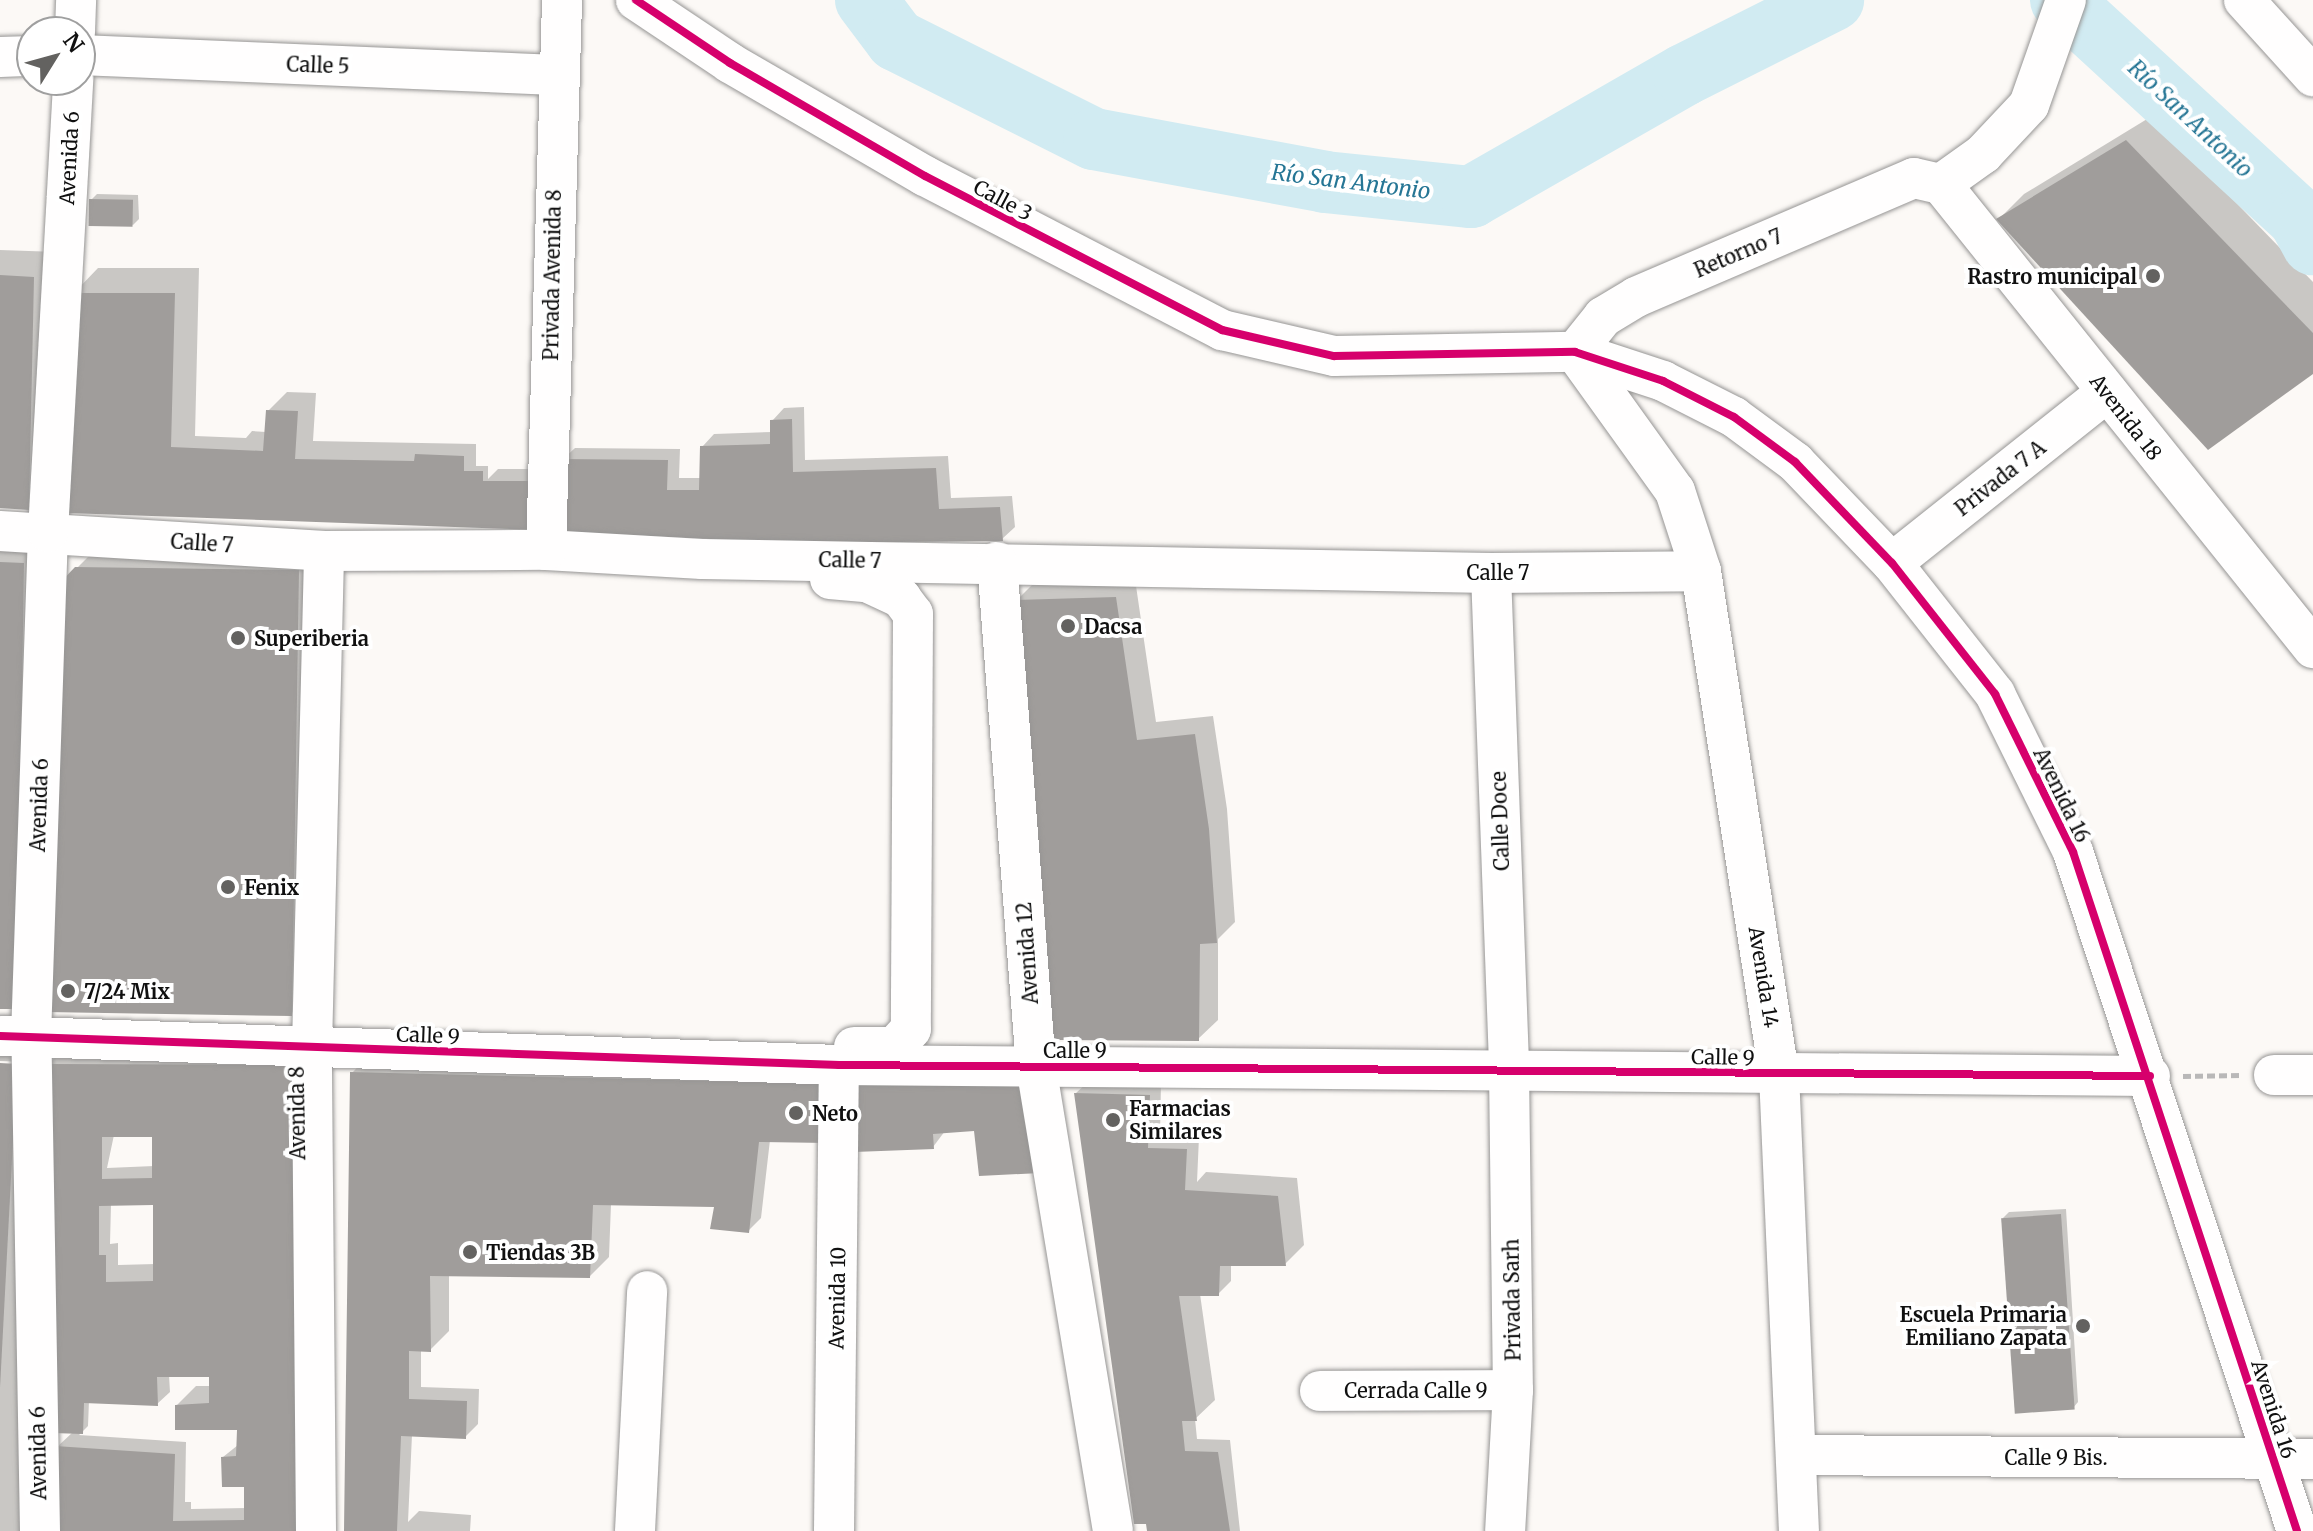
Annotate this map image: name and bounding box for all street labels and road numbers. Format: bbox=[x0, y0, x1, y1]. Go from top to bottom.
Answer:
street label: Calle 5 bbox=[286, 52, 350, 78]
street label: Avenida 6 bbox=[55, 111, 83, 205]
street label: Calle 3 bbox=[970, 175, 1036, 225]
street label: Privada Avenida 8 bbox=[539, 189, 565, 361]
street label: Retorno 7 bbox=[1690, 224, 1786, 282]
street label: Avenida 18 bbox=[2085, 369, 2167, 465]
street label: Privada 7 A bbox=[1950, 435, 2050, 521]
street label: Calle 7 bbox=[170, 529, 234, 557]
street label: Calle 7 bbox=[818, 547, 882, 573]
street label: Calle 7 bbox=[1466, 560, 1530, 584]
street label: Avenida 16 bbox=[2029, 744, 2095, 846]
street label: Avenida 6 bbox=[25, 758, 53, 852]
street label: Calle Doce bbox=[1486, 771, 1514, 871]
street label: Avenida 12 bbox=[1011, 901, 1043, 1005]
street label: Avenida 14 bbox=[1744, 925, 1784, 1029]
street label: Calle 9 bbox=[396, 1022, 460, 1048]
street label: Calle 9 bbox=[1043, 1038, 1107, 1062]
street label: Calle 9 bbox=[1691, 1044, 1755, 1070]
street label: Avenida 8 bbox=[284, 1066, 310, 1160]
street label: Privada Sarh bbox=[1499, 1239, 1525, 1361]
street label: Avenida 10 bbox=[824, 1246, 850, 1350]
street label: Avenida 16 bbox=[2247, 1357, 2301, 1461]
street label: Cerrada Calle 9 bbox=[1344, 1378, 1488, 1402]
street label: Avenida 6 bbox=[25, 1406, 51, 1500]
street label: Calle 9 Bis. bbox=[2004, 1445, 2108, 1469]

